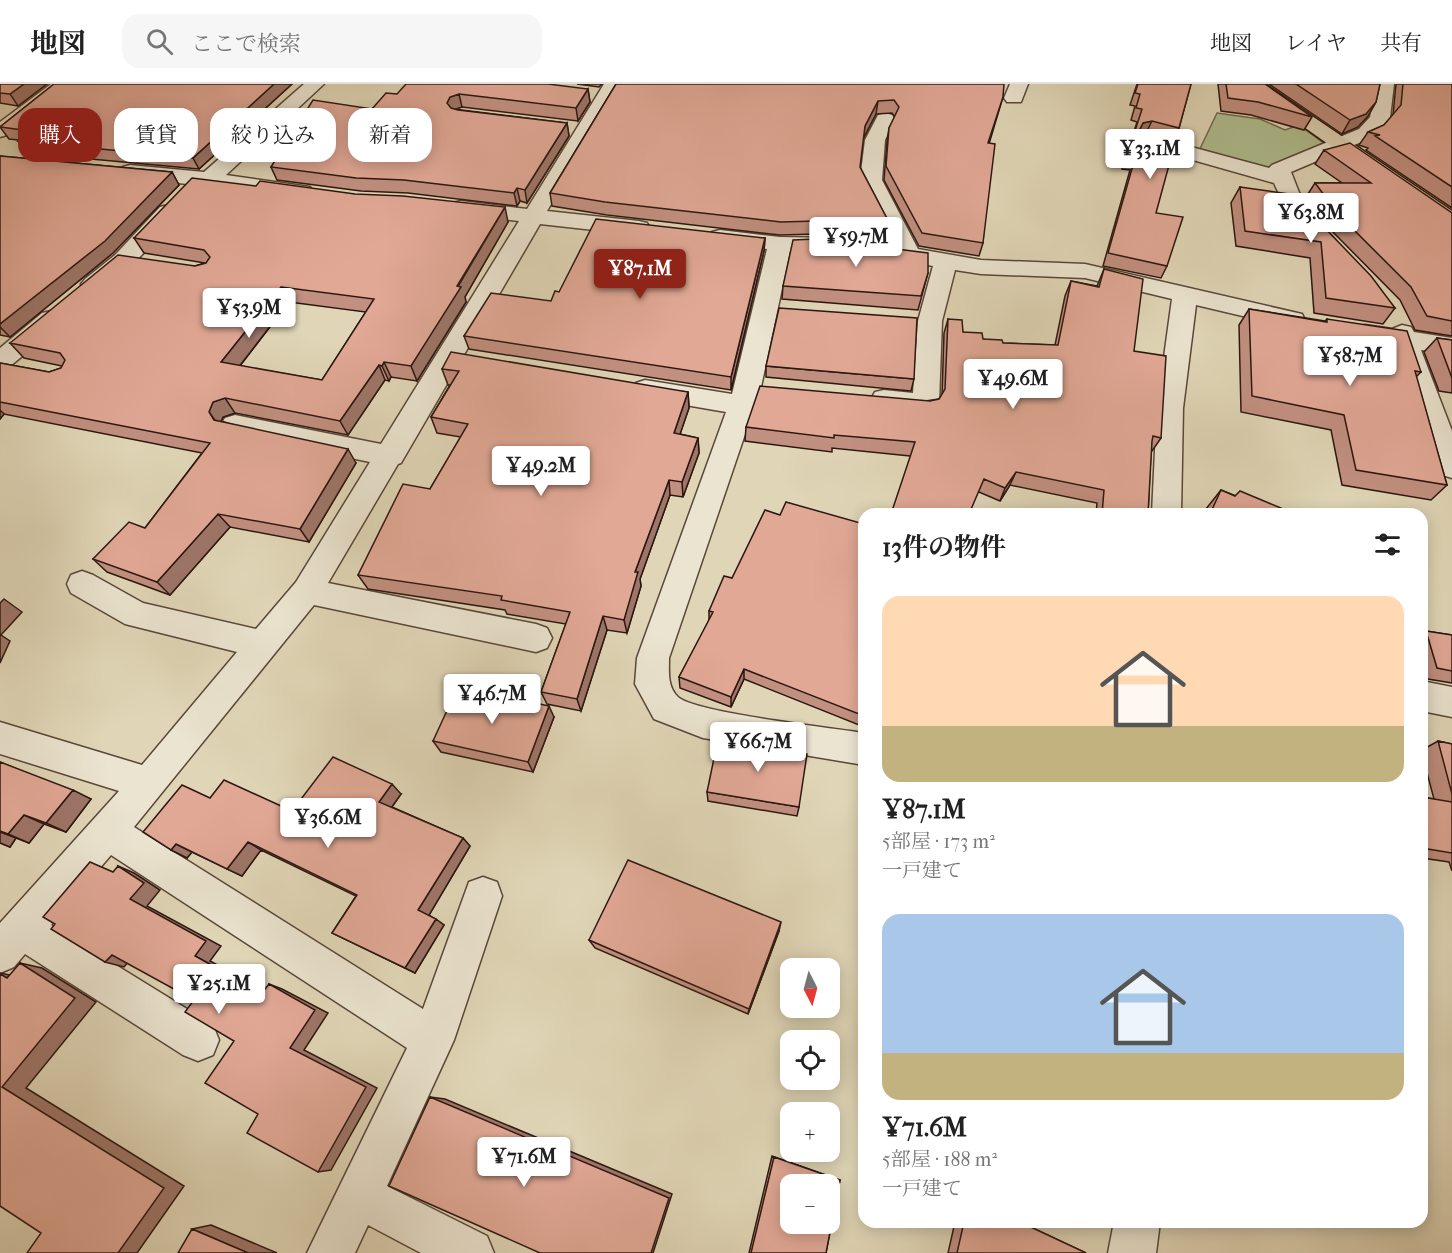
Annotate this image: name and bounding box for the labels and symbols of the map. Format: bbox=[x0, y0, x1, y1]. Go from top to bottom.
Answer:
pin: ¥33.1M bbox=[1101, 129, 1199, 180]
pin: ¥63.8M bbox=[1262, 193, 1360, 244]
pin: ¥59.7M bbox=[807, 217, 905, 268]
pin: ¥87.1M bbox=[591, 249, 689, 300]
pin: ¥53.9M bbox=[200, 288, 298, 339]
pin: ¥58.7M bbox=[1301, 336, 1399, 387]
pin: ¥49.6M bbox=[964, 359, 1062, 410]
pin: ¥49.2M bbox=[492, 446, 590, 497]
pin: ¥46.7M bbox=[443, 674, 541, 725]
pin: ¥66.7M bbox=[709, 722, 807, 773]
pin: ¥36.6M bbox=[279, 798, 377, 849]
north arrow bbox=[780, 958, 840, 1018]
pin: ¥25.1M bbox=[170, 964, 268, 1015]
pin: ¥71.6M bbox=[475, 1137, 573, 1188]

